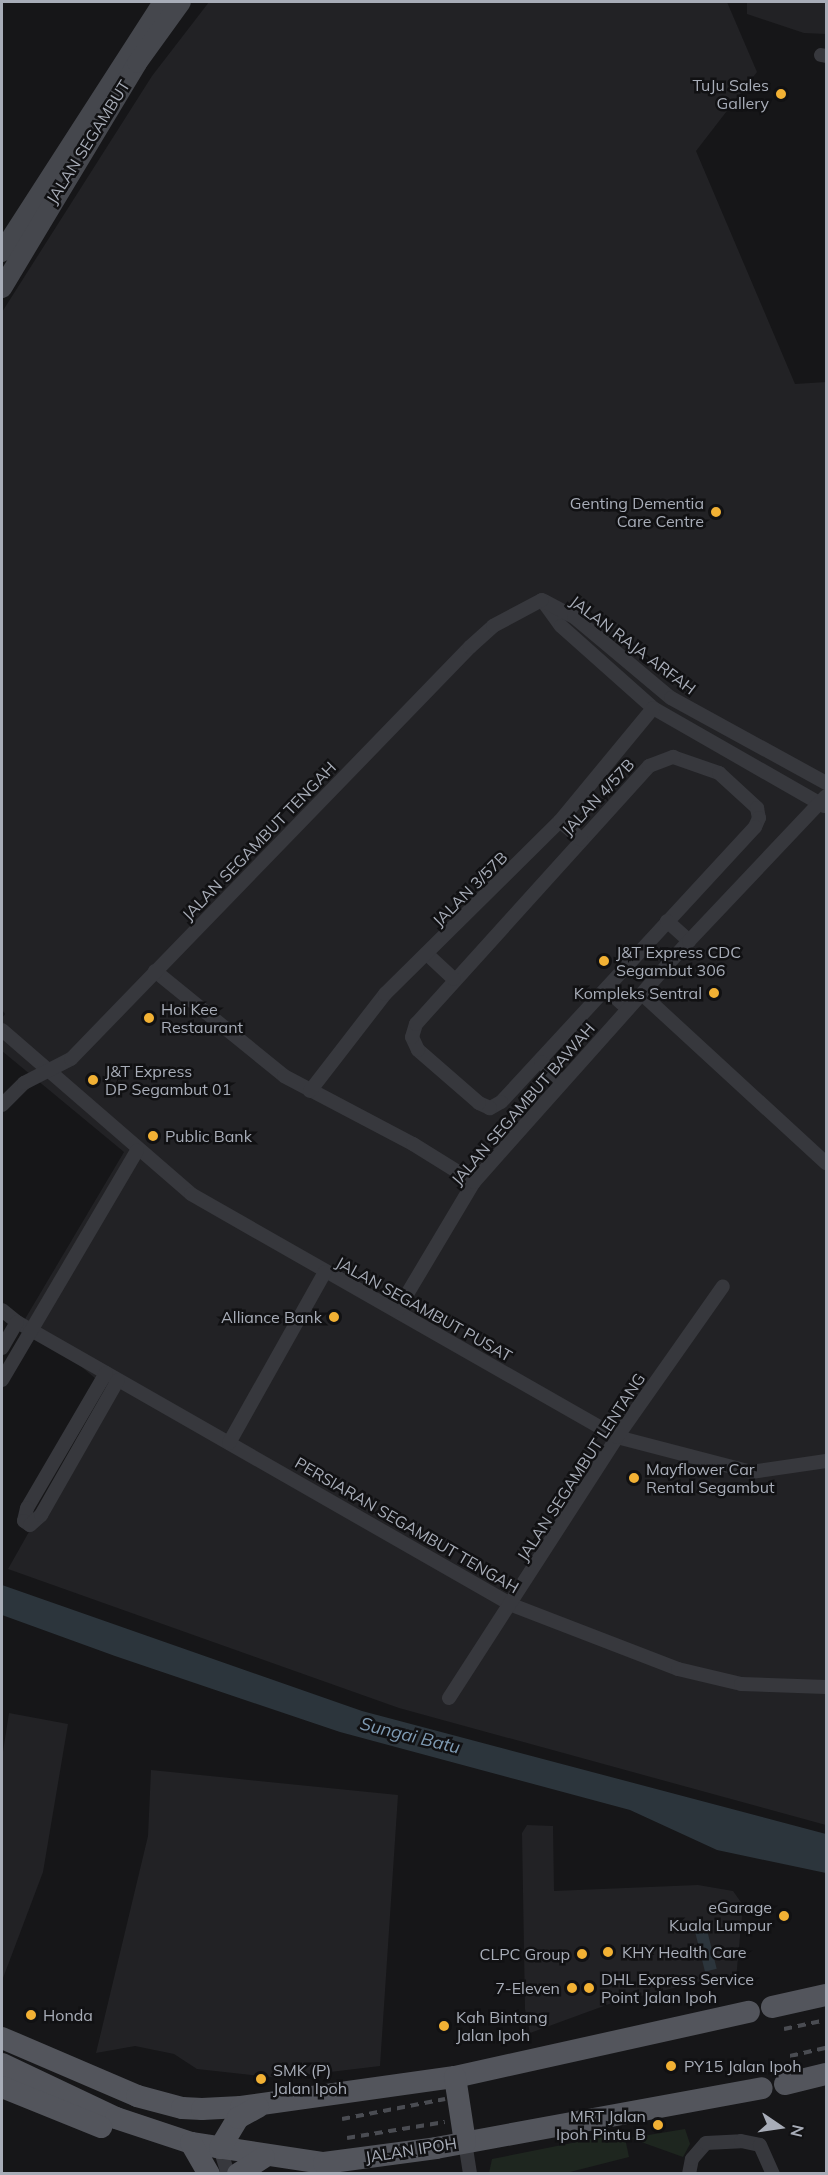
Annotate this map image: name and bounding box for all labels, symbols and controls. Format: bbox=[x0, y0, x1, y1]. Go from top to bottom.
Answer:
place label: TuJu Sales Gallery bbox=[693, 75, 769, 113]
street label: JALAN SEGAMBUT bbox=[42, 77, 134, 207]
marker: TuJu Sales Gallery bbox=[774, 87, 788, 101]
place label: Genting Dementia Care Centre bbox=[570, 493, 704, 531]
marker: Genting Dementia Care Centre bbox=[709, 505, 723, 519]
street label: JALAN RAJA ARFAH bbox=[566, 591, 700, 699]
street label: JALAN 4/57B bbox=[558, 755, 638, 839]
street label: JALAN SEGAMBUT TENGAH bbox=[178, 758, 340, 924]
street label: JALAN 3/57B bbox=[429, 848, 511, 930]
place label: J&T Express CDC Segambut 306 bbox=[616, 942, 741, 980]
marker: J&T Express CDC Segambut 306 bbox=[597, 954, 611, 968]
place label: Kompleks Sentral bbox=[574, 983, 702, 1003]
marker: Kompleks Sentral bbox=[707, 986, 721, 1000]
place label: Hoi Kee Restaurant bbox=[161, 999, 243, 1037]
marker: Hoi Kee Restaurant bbox=[142, 1011, 156, 1025]
street label: JALAN SEGAMBUT BAWAH bbox=[447, 1019, 599, 1189]
place label: J&T Express DP Segambut 01 bbox=[105, 1061, 231, 1099]
marker: J&T Express DP Segambut 01 bbox=[86, 1073, 100, 1087]
place label: Public Bank bbox=[165, 1126, 252, 1146]
marker: Public Bank bbox=[146, 1129, 160, 1143]
street label: JALAN SEGAMBUT PUSAT bbox=[333, 1252, 515, 1366]
place label: Alliance Bank bbox=[221, 1307, 322, 1327]
marker: Alliance Bank bbox=[327, 1310, 341, 1324]
street label: JALAN SEGAMBUT LENTANG bbox=[513, 1369, 649, 1565]
street label: PERSIARAN SEGAMBUT TENGAH bbox=[292, 1453, 522, 1597]
place label: Mayflower Car Rental Segambut bbox=[646, 1459, 775, 1497]
marker: Mayflower Car Rental Segambut bbox=[627, 1471, 641, 1485]
water label: Sungai Batu bbox=[358, 1713, 462, 1759]
place label: eGarage Kuala Lumpur bbox=[669, 1897, 772, 1935]
marker: eGarage Kuala Lumpur bbox=[777, 1909, 791, 1923]
place label: KHY Health Care bbox=[622, 1942, 746, 1962]
marker: KHY Health Care bbox=[599, 1943, 617, 1961]
place label: CLPC Group bbox=[480, 1944, 570, 1964]
marker: CLPC Group bbox=[575, 1947, 589, 1961]
place label: DHL Express Service Point Jalan Ipoh bbox=[601, 1969, 754, 2007]
place label: 7-Eleven bbox=[495, 1978, 560, 1998]
marker: 7-Eleven bbox=[565, 1981, 579, 1995]
marker: DHL Express Service Point Jalan Ipoh bbox=[582, 1981, 596, 1995]
place label: Honda bbox=[43, 2005, 93, 2025]
place label: Kah Bintang Jalan Ipoh bbox=[456, 2007, 548, 2045]
marker: Honda bbox=[24, 2008, 38, 2022]
marker: Kah Bintang Jalan Ipoh bbox=[437, 2019, 451, 2033]
place label: PY15 Jalan Ipoh bbox=[684, 2056, 802, 2076]
marker: PY15 Jalan Ipoh bbox=[662, 2057, 680, 2075]
place label: SMK (P) Jalan Ipoh bbox=[273, 2060, 347, 2098]
marker: SMK (P) Jalan Ipoh bbox=[254, 2072, 268, 2086]
north arrow bbox=[750, 2097, 810, 2157]
place label: MRT Jalan Ipoh Pintu B bbox=[556, 2106, 646, 2144]
marker: MRT Jalan Ipoh Pintu B bbox=[651, 2118, 665, 2132]
text: N bbox=[786, 2123, 809, 2139]
street label: JALAN IPOH bbox=[364, 2133, 458, 2167]

